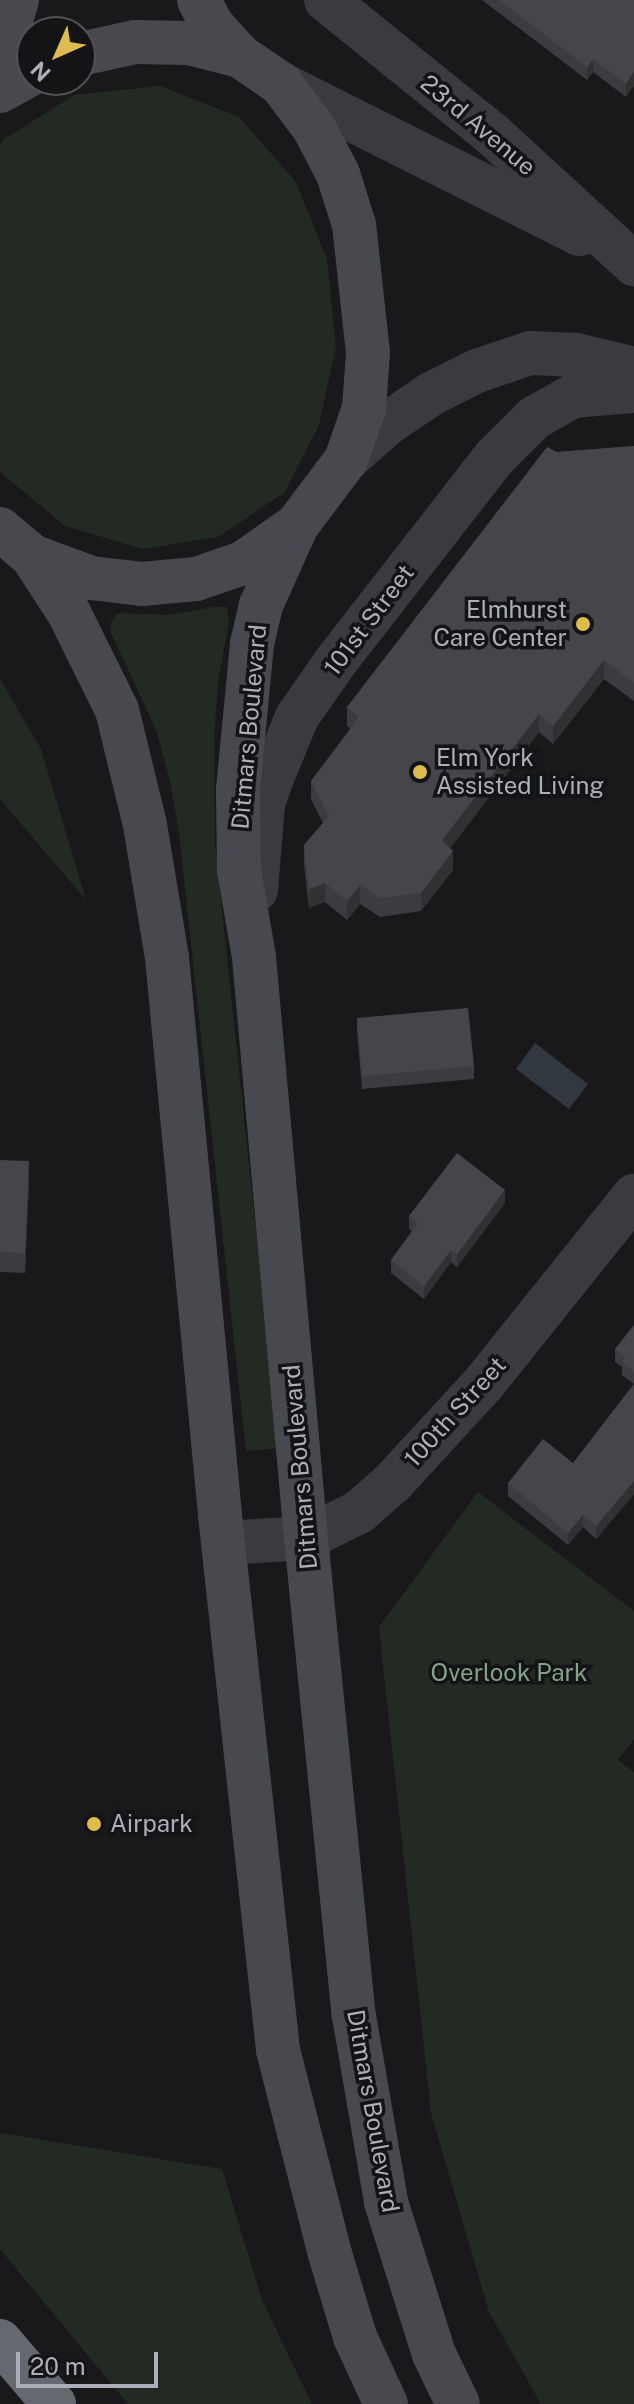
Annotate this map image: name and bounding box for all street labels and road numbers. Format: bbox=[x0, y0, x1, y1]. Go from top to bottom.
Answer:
street label: 23rd Avenue bbox=[415, 69, 541, 181]
street label: 101st Street bbox=[318, 559, 420, 681]
street label: Ditmars Boulevard bbox=[226, 623, 272, 831]
street label: 100th Street bbox=[398, 1351, 512, 1473]
street label: Ditmars Boulevard bbox=[277, 1363, 323, 1571]
street label: Ditmars Boulevard bbox=[341, 2007, 405, 2215]

